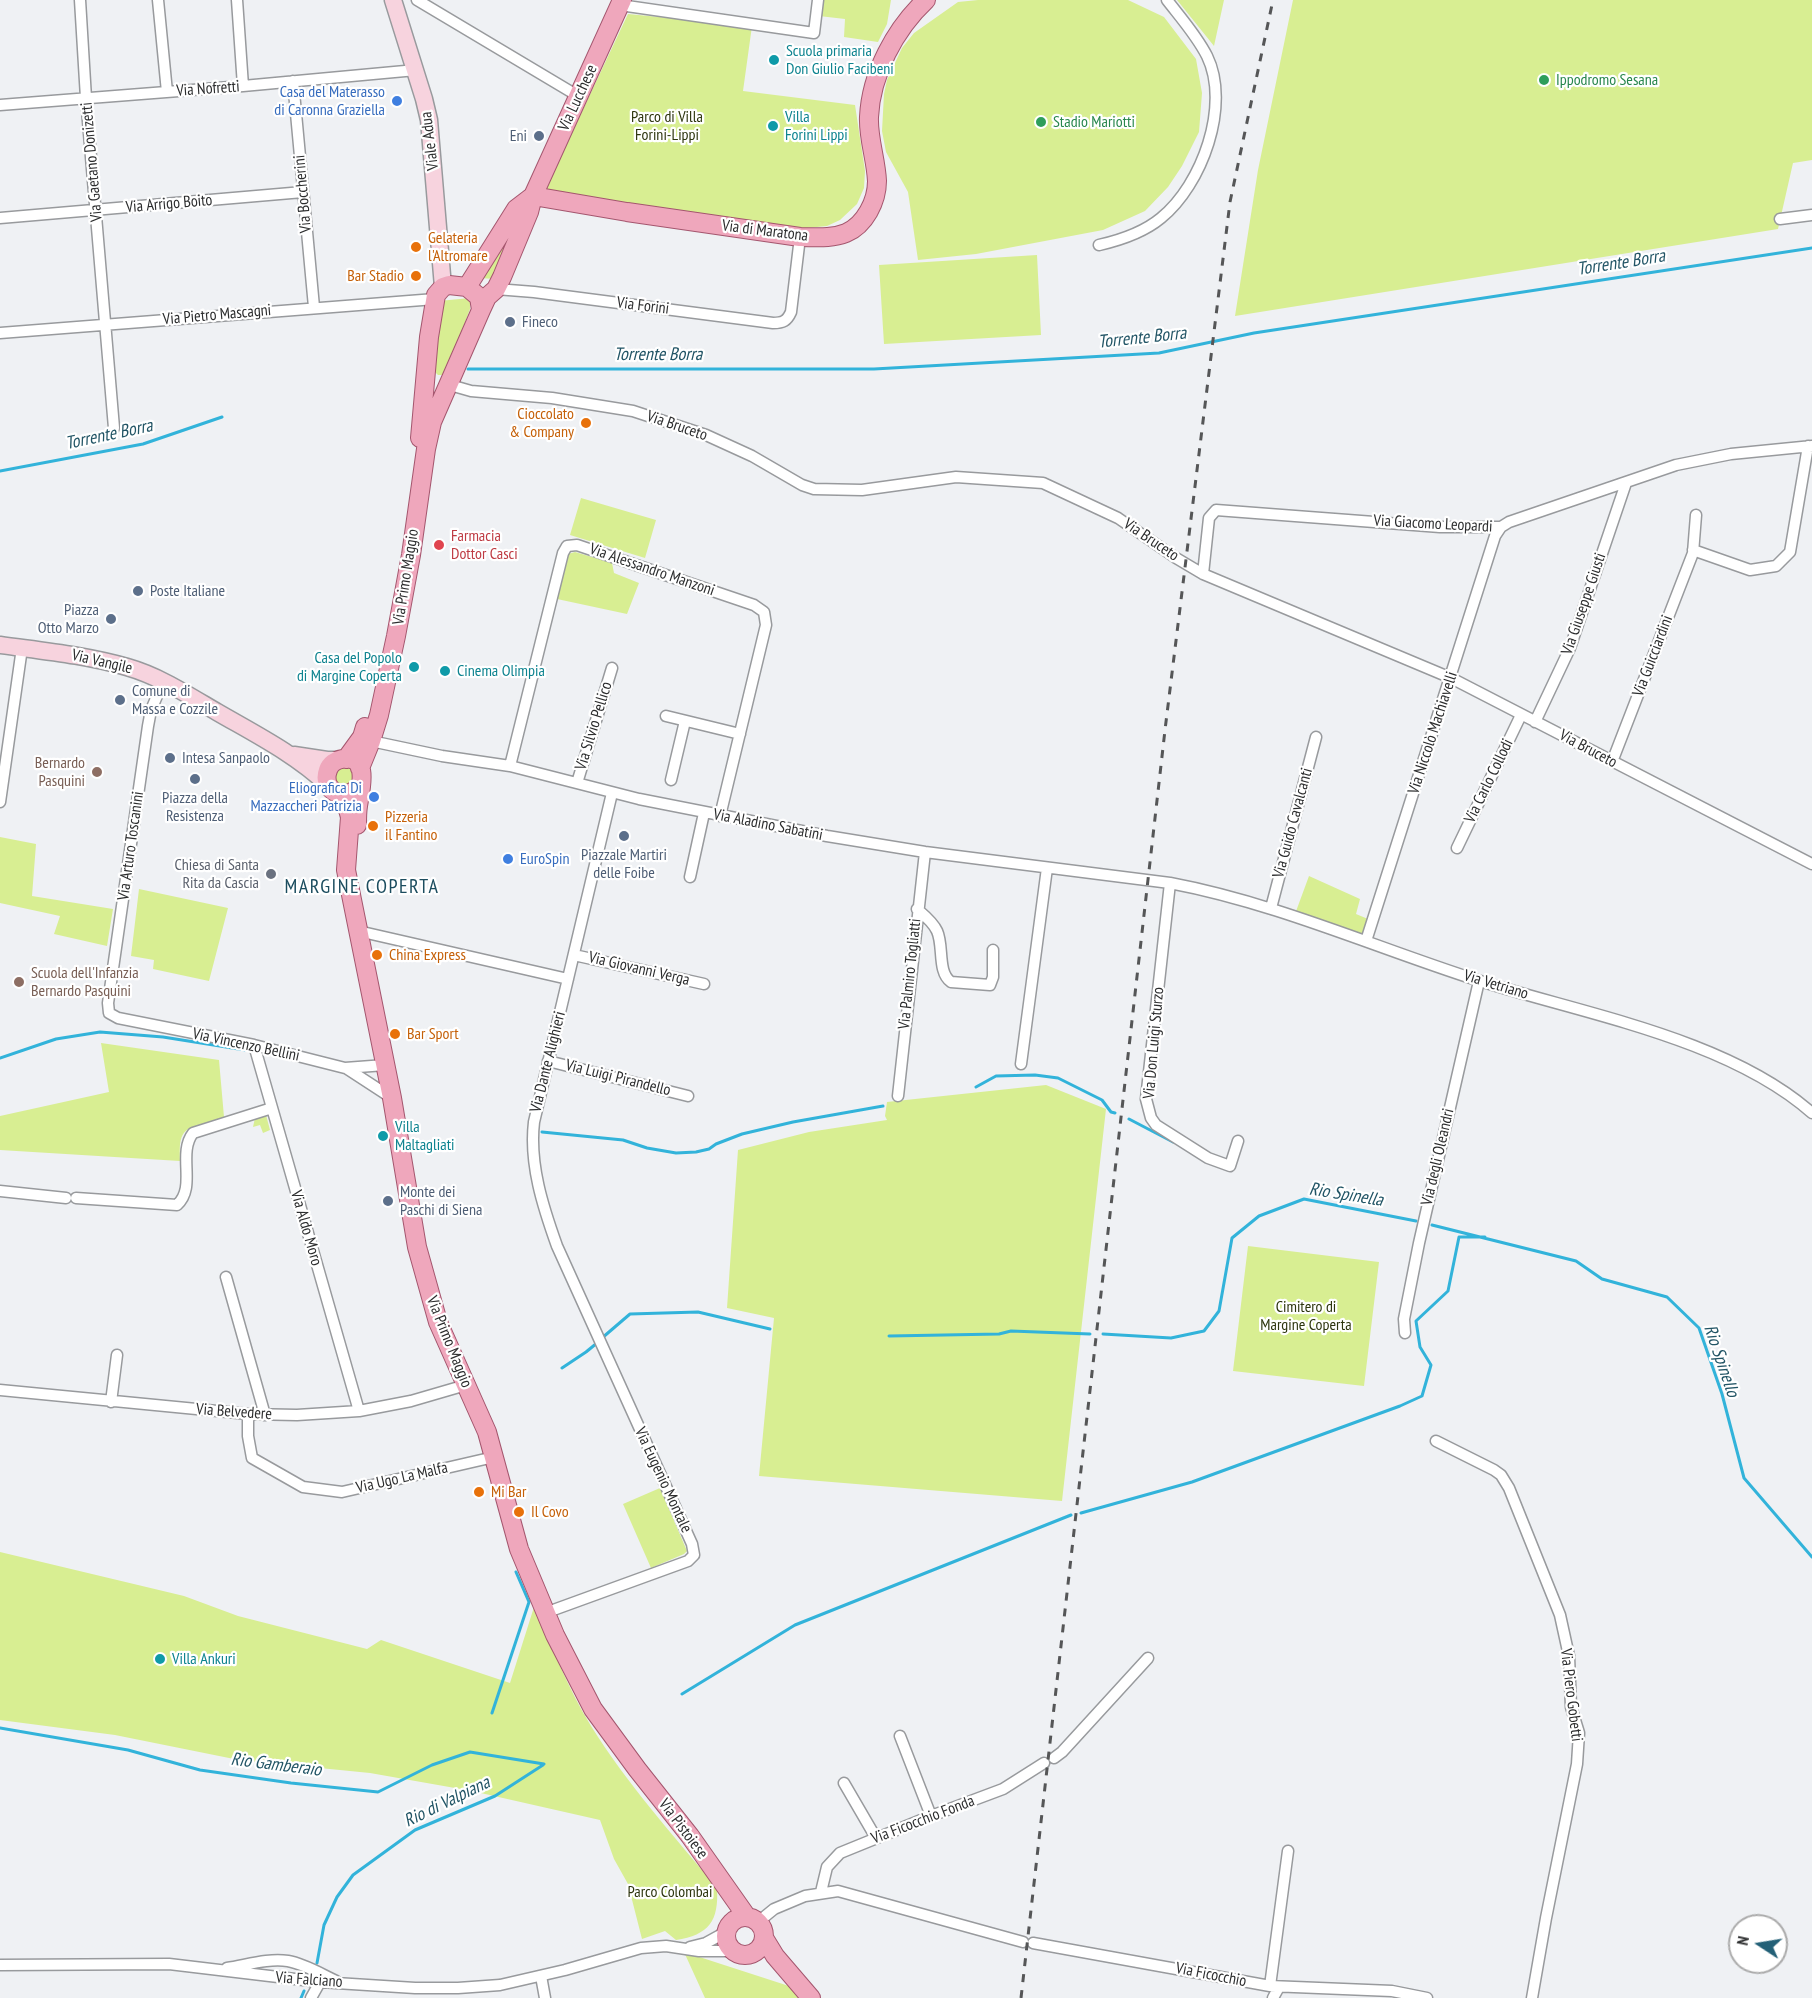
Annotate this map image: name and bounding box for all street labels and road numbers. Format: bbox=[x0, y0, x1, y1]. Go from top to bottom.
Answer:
street label: Via Lucchese bbox=[554, 62, 602, 134]
street label: Via Nofretti bbox=[176, 77, 240, 101]
street label: Via Gaetano Donizetti bbox=[77, 101, 107, 223]
street label: Viale Adua bbox=[417, 111, 443, 171]
street label: Via Boccherini bbox=[290, 154, 316, 234]
street label: Via Arrigo Boito bbox=[125, 191, 213, 217]
street label: Via di Maratona bbox=[721, 216, 809, 246]
street label: Via Forini bbox=[616, 293, 670, 319]
street label: Via Pietro Mascagni bbox=[162, 301, 272, 329]
street label: Via Bruceto bbox=[644, 407, 710, 445]
street label: Via Giacomo Leopardi bbox=[1373, 511, 1493, 537]
street label: Via Bruceto bbox=[1120, 514, 1182, 566]
street label: Via Primo Maggio bbox=[389, 528, 423, 626]
street label: Via Alessandro Manzoni bbox=[587, 540, 717, 600]
street label: Via Giuseppe Giusti bbox=[1558, 551, 1610, 657]
street label: Via Guicciardini bbox=[1629, 613, 1677, 699]
street label: Via Vangile bbox=[70, 646, 134, 678]
street label: Via Niccolò Machiavelli bbox=[1404, 669, 1462, 797]
street label: Via Silvio Pellico bbox=[571, 680, 617, 772]
street label: Via Bruceto bbox=[1556, 726, 1620, 772]
street label: Via Carlo Collodi bbox=[1460, 736, 1518, 826]
street label: Via Guido Cavalcanti bbox=[1269, 766, 1317, 880]
street label: Via Arturo Toscanini bbox=[114, 790, 148, 902]
street label: Via Aladino Sabatini bbox=[712, 805, 824, 845]
street label: Via Palmiro Togliatti bbox=[895, 918, 925, 1030]
street label: Via Giovanni Verga bbox=[587, 948, 691, 990]
street label: Via Vetriano bbox=[1461, 966, 1531, 1004]
street label: Via Don Luigi Sturzo bbox=[1140, 986, 1168, 1100]
street label: Via Dante Alighieri bbox=[526, 1010, 570, 1114]
street label: Via Vincenzo Bellini bbox=[191, 1024, 301, 1066]
street label: Via Luigi Pirandello bbox=[563, 1056, 673, 1100]
street label: Via degli Oleandri bbox=[1418, 1107, 1458, 1207]
street label: Via Aldo Moro bbox=[286, 1188, 326, 1268]
street label: Via Primo Maggio bbox=[422, 1294, 476, 1390]
street label: Via Belvedere bbox=[195, 1400, 273, 1424]
street label: Via Eugenio Montale bbox=[630, 1424, 696, 1536]
street label: Via Ugo La Malfa bbox=[354, 1458, 450, 1498]
street label: Via Piero Gobetti bbox=[1556, 1648, 1586, 1742]
street label: Via Ficocchio Fonda bbox=[869, 1792, 977, 1848]
street label: Via Pistoiese bbox=[654, 1795, 712, 1863]
street label: Via Ficocchio bbox=[1174, 1959, 1248, 1991]
street label: Via Falciano bbox=[275, 1968, 343, 1992]

